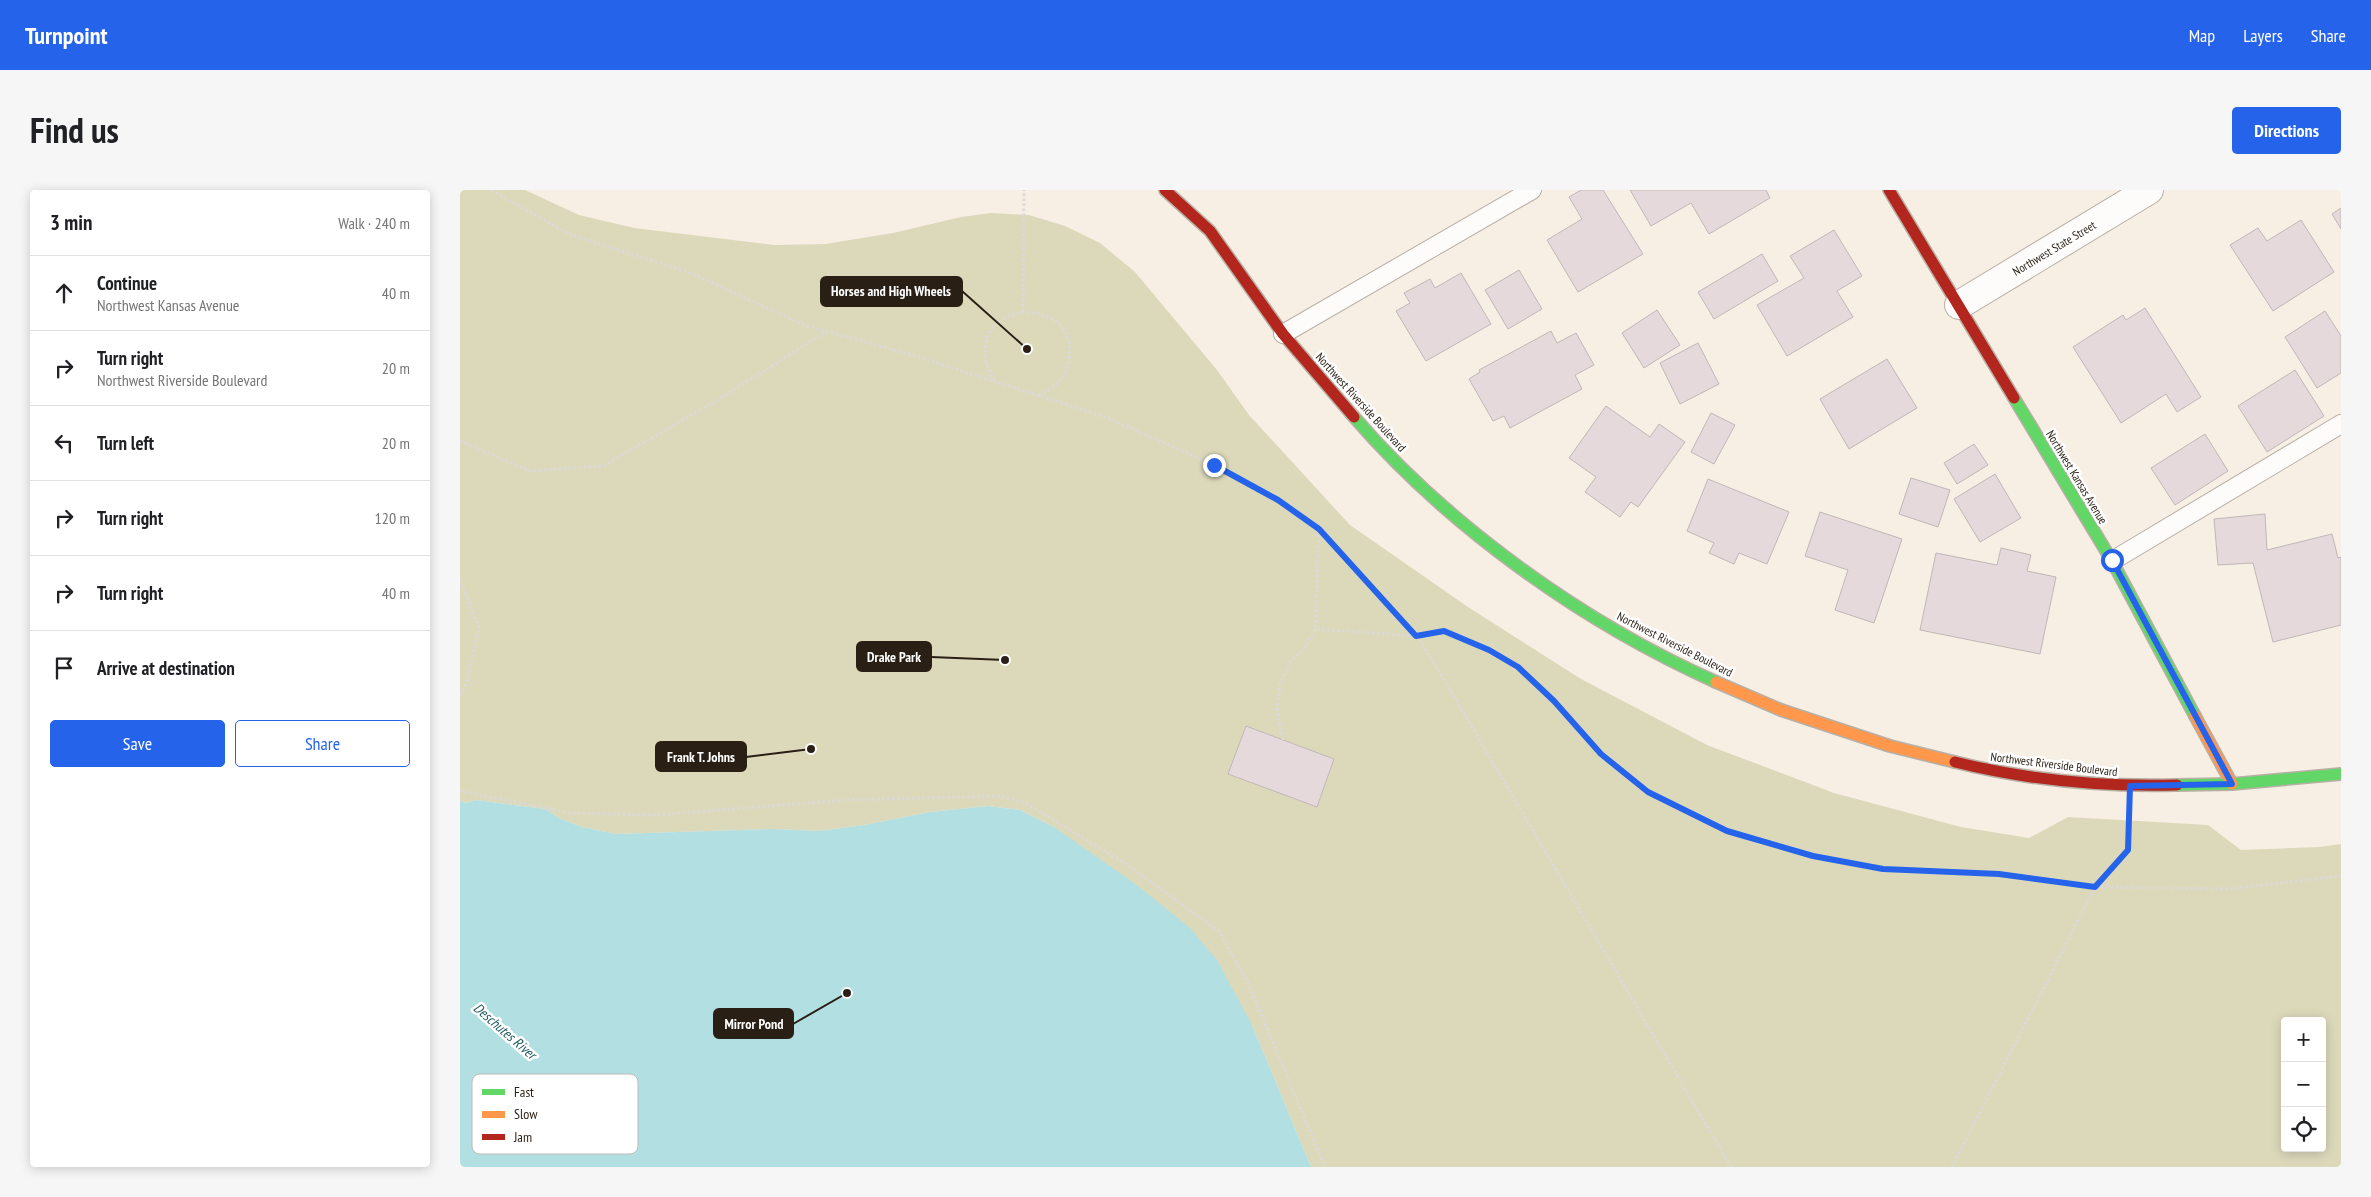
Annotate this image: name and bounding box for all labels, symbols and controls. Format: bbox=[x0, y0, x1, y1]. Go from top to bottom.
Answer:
text: Turnpoint bbox=[25, 20, 107, 51]
text: Map bbox=[2189, 24, 2215, 47]
text: Layers bbox=[2243, 24, 2283, 47]
text: Share bbox=[2311, 24, 2346, 47]
text: Find us bbox=[30, 107, 119, 153]
button: Directions bbox=[2232, 107, 2341, 154]
text: 3 min bbox=[50, 209, 92, 236]
text: Walk · 240 m bbox=[338, 213, 410, 233]
street label: Northwest State Street bbox=[2010, 217, 2099, 279]
text: Continue bbox=[97, 271, 157, 295]
callout: Horses and High Wheels bbox=[821, 277, 962, 306]
icon: ahead bbox=[50, 279, 78, 307]
text: Horses and High Wheels bbox=[831, 282, 951, 300]
text: 40 m bbox=[382, 283, 410, 303]
text: Northwest Kansas Avenue bbox=[97, 295, 239, 315]
text: Turn right bbox=[97, 346, 163, 370]
street label: Northwest Riverside Boulevard bbox=[1313, 350, 1409, 454]
icon: right bbox=[50, 354, 78, 382]
text: 20 m bbox=[382, 358, 410, 378]
text: Northwest Riverside Boulevard bbox=[97, 370, 267, 390]
street label: Northwest Kansas Avenue bbox=[2043, 427, 2111, 527]
icon: left bbox=[50, 429, 78, 457]
text: Turn left bbox=[97, 431, 154, 455]
text: 20 m bbox=[382, 433, 410, 453]
route end bbox=[1203, 454, 1226, 477]
icon: right bbox=[50, 504, 78, 532]
text: Turn right bbox=[97, 506, 163, 530]
text: 120 m bbox=[375, 508, 410, 528]
route start bbox=[2101, 549, 2124, 572]
icon: right bbox=[50, 579, 78, 607]
text: Turn right bbox=[97, 581, 163, 605]
text: 40 m bbox=[382, 583, 410, 603]
street label: Northwest Riverside Boulevard bbox=[1615, 608, 1735, 680]
callout: Drake Park bbox=[857, 642, 931, 671]
text: Drake Park bbox=[867, 648, 921, 666]
icon: arrive bbox=[50, 654, 78, 682]
text: Arrive at destination bbox=[97, 656, 235, 680]
button: Save bbox=[50, 720, 225, 767]
button: Share bbox=[235, 720, 410, 767]
callout: Frank T. Johns bbox=[656, 742, 746, 771]
text: Frank T. Johns bbox=[667, 748, 735, 766]
street label: Northwest Riverside Boulevard bbox=[1990, 749, 2118, 779]
water label: Deschutes River bbox=[470, 999, 542, 1065]
callout: Mirror Pond bbox=[714, 1009, 793, 1038]
text: Mirror Pond bbox=[725, 1015, 783, 1033]
map controls bbox=[2281, 1017, 2326, 1152]
button: + bbox=[2281, 1017, 2326, 1062]
button: − bbox=[2281, 1062, 2326, 1107]
legend bbox=[472, 1074, 638, 1154]
text: Fast bbox=[514, 1083, 534, 1101]
text: Slow bbox=[514, 1105, 538, 1123]
button: locate bbox=[2281, 1107, 2326, 1152]
text: Jam bbox=[513, 1128, 532, 1146]

